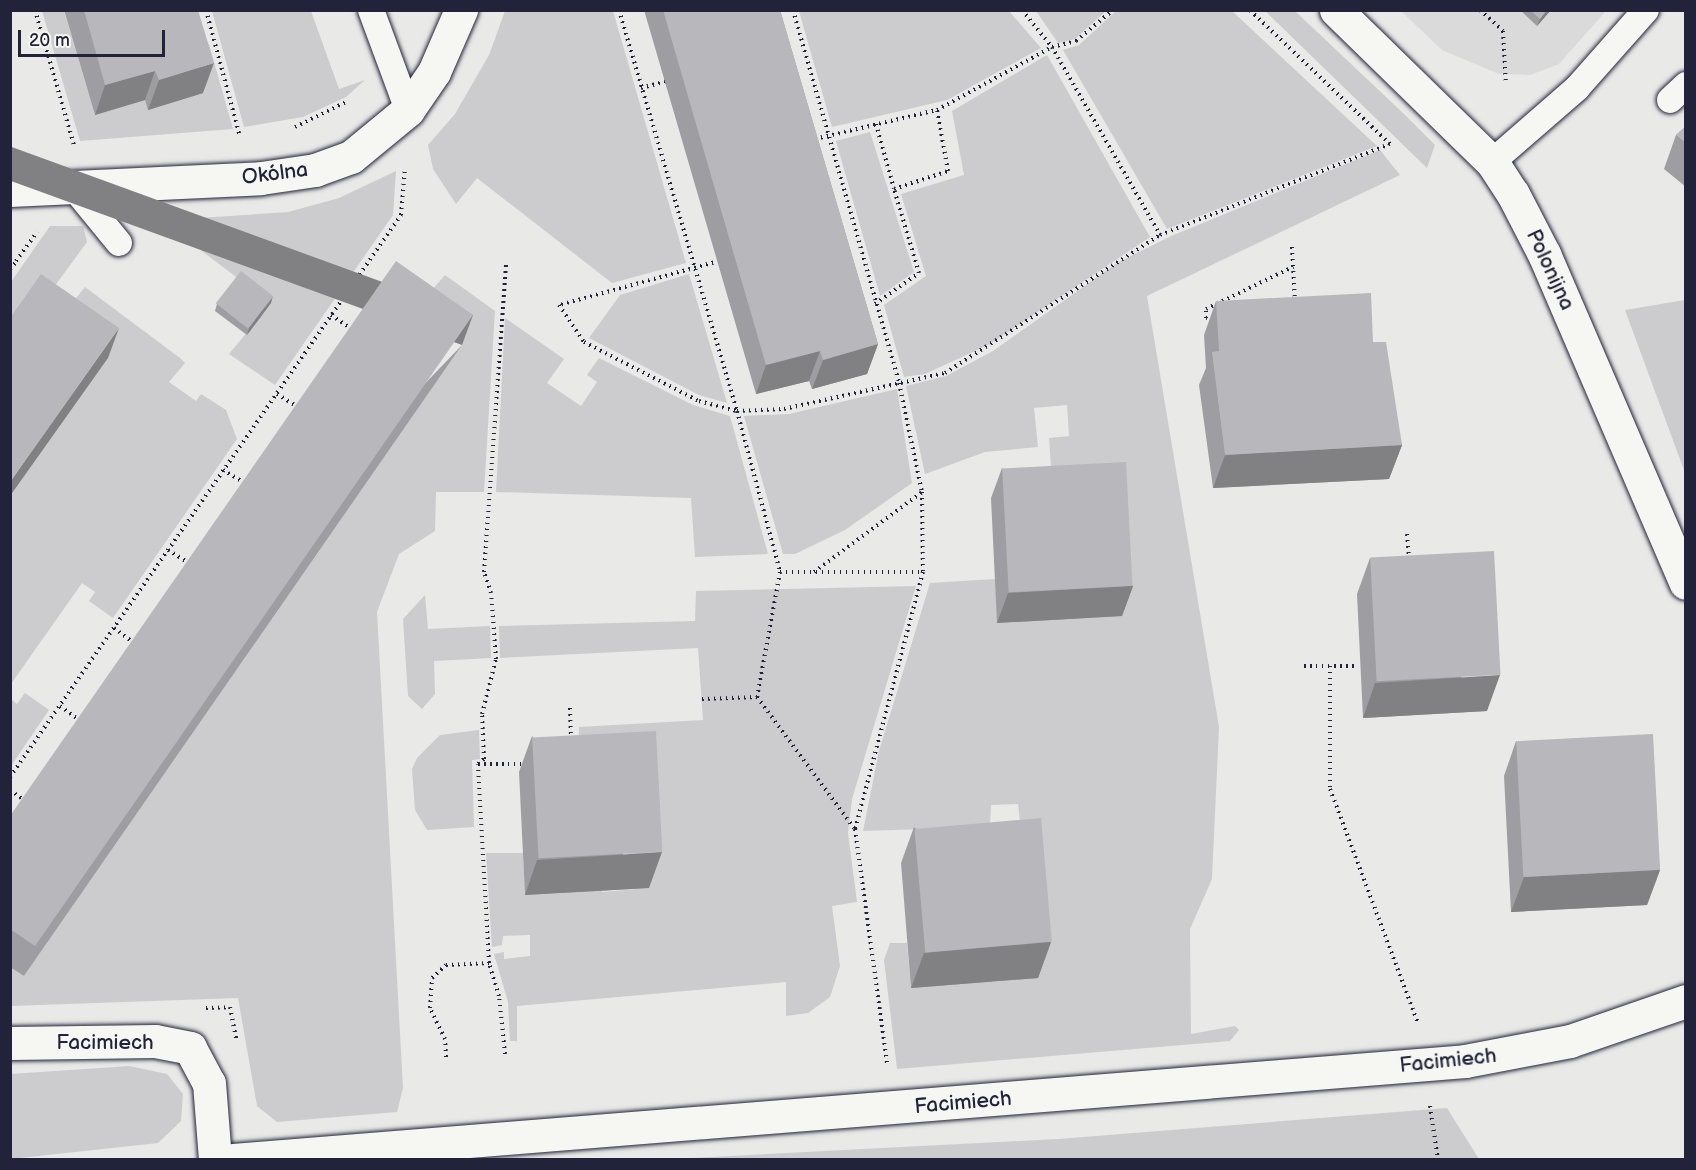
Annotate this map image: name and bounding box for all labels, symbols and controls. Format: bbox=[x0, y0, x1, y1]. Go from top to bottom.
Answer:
scale bar bbox=[21, 18, 168, 56]
text: 20 m bbox=[29, 30, 70, 51]
street label: Okólna bbox=[241, 157, 309, 191]
street label: Polonijna bbox=[1520, 226, 1580, 314]
street label: Facimiech bbox=[56, 1030, 154, 1056]
street label: Facimiech bbox=[1398, 1043, 1498, 1079]
street label: Facimiech bbox=[913, 1086, 1013, 1120]

